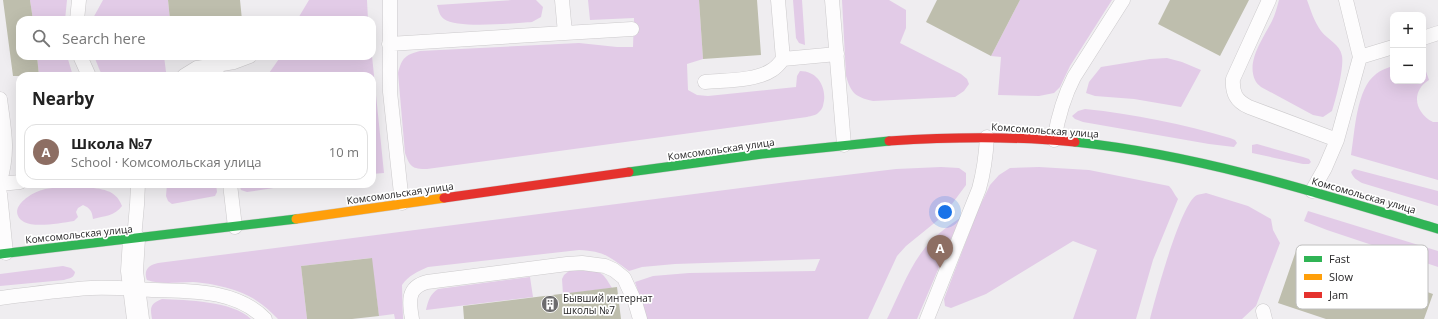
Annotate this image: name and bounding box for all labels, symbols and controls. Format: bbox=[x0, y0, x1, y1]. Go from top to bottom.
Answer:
map controls bbox=[1390, 12, 1426, 84]
button: + bbox=[1390, 12, 1426, 48]
search box bbox=[16, 16, 376, 60]
icon: search bbox=[30, 27, 52, 49]
text: Search here bbox=[62, 28, 146, 48]
button: − bbox=[1390, 48, 1426, 84]
text: Nearby bbox=[32, 87, 94, 110]
street label: Комсомольская улица bbox=[991, 119, 1099, 141]
text: Школа №7 bbox=[71, 133, 152, 153]
street label: Комсомольская улица bbox=[667, 135, 775, 163]
text: A bbox=[42, 143, 50, 161]
text: 10 m bbox=[329, 143, 359, 161]
text: School · Комсомольская улица bbox=[71, 153, 262, 171]
street label: Комсомольская улица bbox=[1310, 173, 1418, 217]
street label: Комсомольская улица bbox=[346, 179, 454, 207]
your location bbox=[935, 202, 955, 222]
street label: Комсомольская улица bbox=[25, 221, 133, 247]
pin: A bbox=[927, 235, 953, 268]
legend bbox=[1296, 245, 1428, 309]
text: Fast bbox=[1329, 251, 1350, 266]
text: Slow bbox=[1329, 269, 1353, 284]
text: Jam bbox=[1328, 287, 1348, 302]
place label: Бывший интернат школы №7 bbox=[563, 291, 653, 317]
building icon: Бывший интернат школы №7 bbox=[540, 294, 560, 314]

